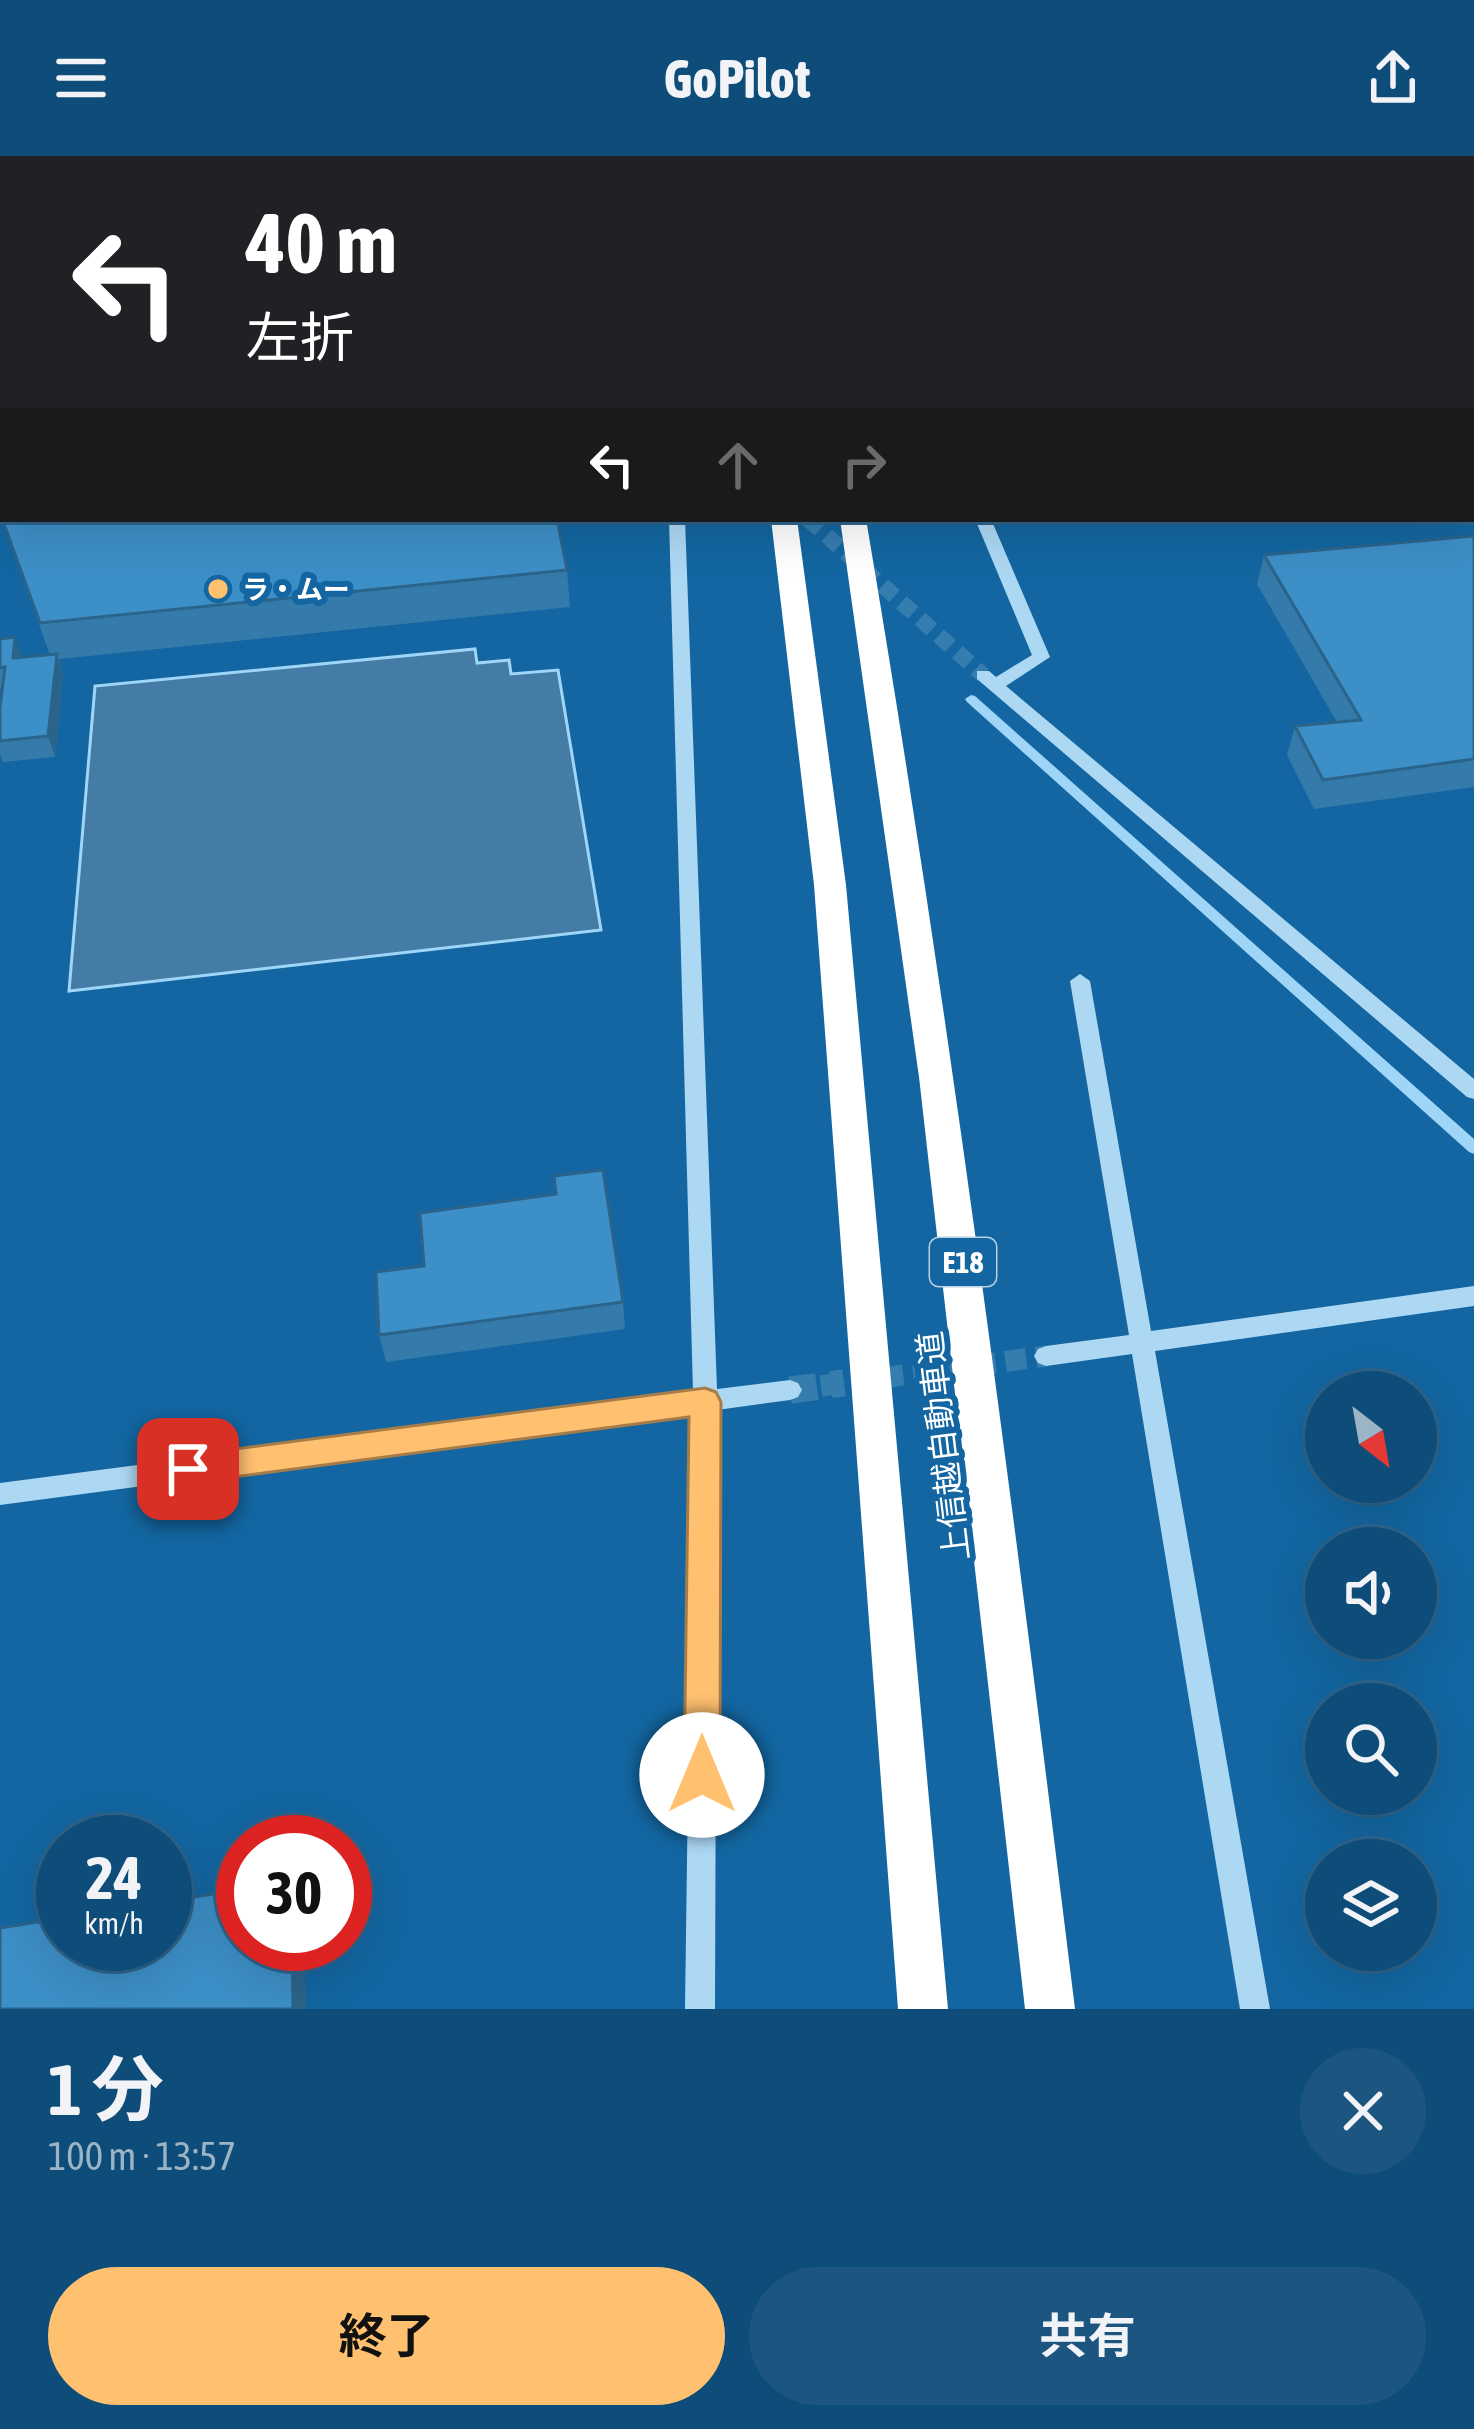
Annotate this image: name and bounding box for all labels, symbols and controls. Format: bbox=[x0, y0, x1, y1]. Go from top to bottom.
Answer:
icon: menu bbox=[48, 45, 114, 111]
icon: share bbox=[1360, 45, 1426, 111]
text: GoPilot bbox=[663, 48, 811, 109]
text: 40 m bbox=[246, 195, 397, 291]
icon: left bbox=[48, 204, 204, 360]
text: 左折 bbox=[246, 307, 354, 368]
icon: left bbox=[579, 432, 645, 498]
icon: ahead bbox=[705, 432, 771, 498]
icon: right bbox=[831, 432, 897, 498]
place label: ラ・ムー bbox=[242, 574, 350, 605]
marker: ラ・ムー bbox=[205, 576, 231, 602]
road number: E18 bbox=[930, 1238, 996, 1286]
street label: 上信越自動車道 bbox=[910, 1329, 976, 1563]
north arrow bbox=[1305, 1371, 1437, 1503]
map controls bbox=[1305, 1371, 1437, 1971]
pin bbox=[137, 1418, 239, 1520]
icon: arrive bbox=[155, 1436, 221, 1502]
button: sound bbox=[1305, 1527, 1437, 1659]
button: search bbox=[1305, 1683, 1437, 1815]
position arrow bbox=[639, 1712, 765, 1838]
speed limit sign: 30 bbox=[216, 1815, 372, 1971]
button: layers bbox=[1305, 1839, 1437, 1971]
text: 24 bbox=[86, 1843, 142, 1912]
text: km/h bbox=[84, 1906, 144, 1940]
text: 1 分 bbox=[48, 2048, 164, 2130]
button: close bbox=[1300, 2048, 1426, 2174]
text: 100 m · 13:57 bbox=[48, 2134, 236, 2178]
button: 終了 bbox=[48, 2267, 725, 2405]
button: 共有 bbox=[749, 2267, 1426, 2405]

